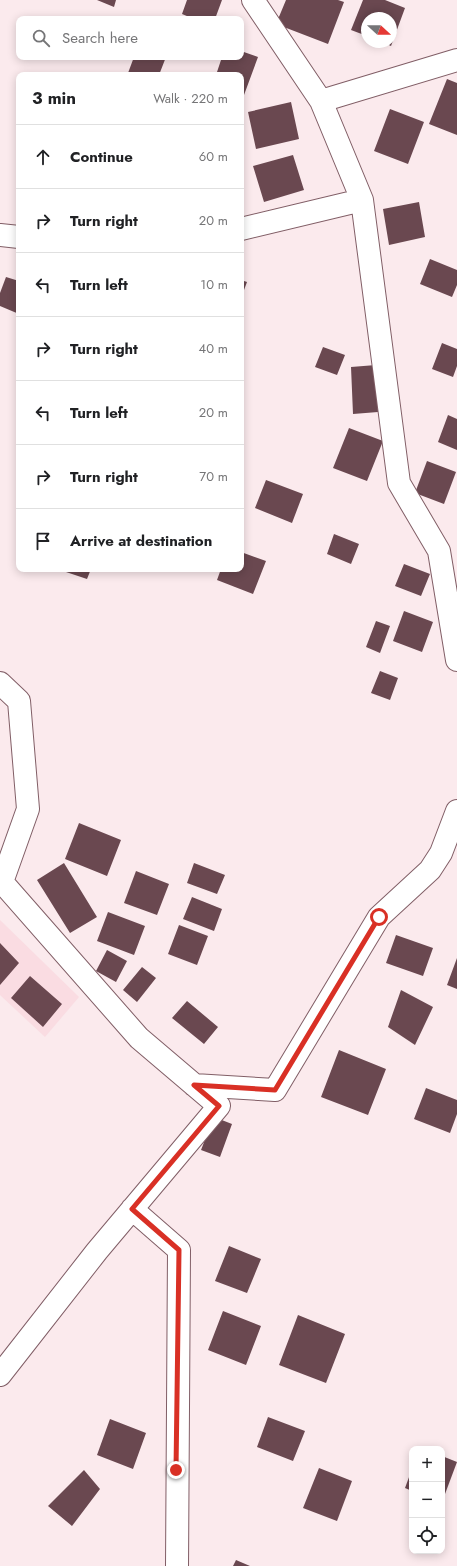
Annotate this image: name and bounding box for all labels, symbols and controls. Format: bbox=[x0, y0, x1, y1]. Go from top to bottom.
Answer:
north arrow bbox=[361, 12, 397, 48]
search box bbox=[16, 16, 244, 60]
icon: search bbox=[30, 27, 52, 49]
text: Search here bbox=[62, 27, 138, 49]
text: 3 min bbox=[32, 86, 76, 110]
text: Walk · 220 m bbox=[153, 89, 228, 108]
icon: ahead bbox=[32, 146, 54, 168]
text: Continue bbox=[70, 146, 133, 168]
text: 60 m bbox=[199, 147, 228, 166]
icon: right bbox=[32, 210, 54, 232]
text: Turn right bbox=[70, 210, 138, 232]
text: 20 m bbox=[199, 211, 228, 230]
icon: left bbox=[32, 274, 54, 296]
text: Turn left bbox=[70, 274, 128, 296]
text: 10 m bbox=[200, 275, 228, 294]
icon: right bbox=[32, 338, 54, 360]
text: Turn right bbox=[70, 338, 138, 360]
text: 40 m bbox=[199, 339, 228, 358]
icon: left bbox=[32, 402, 54, 424]
text: Turn left bbox=[70, 402, 128, 424]
text: 20 m bbox=[199, 403, 228, 422]
icon: right bbox=[32, 466, 54, 488]
text: Turn right bbox=[70, 466, 138, 488]
text: 70 m bbox=[199, 467, 228, 486]
icon: arrive bbox=[32, 530, 54, 552]
text: Arrive at destination bbox=[70, 530, 212, 552]
route start bbox=[370, 908, 388, 926]
map controls bbox=[409, 1446, 445, 1554]
button: + bbox=[409, 1446, 445, 1482]
route end bbox=[167, 1461, 185, 1479]
button: − bbox=[409, 1482, 445, 1518]
button: locate bbox=[409, 1518, 445, 1554]

